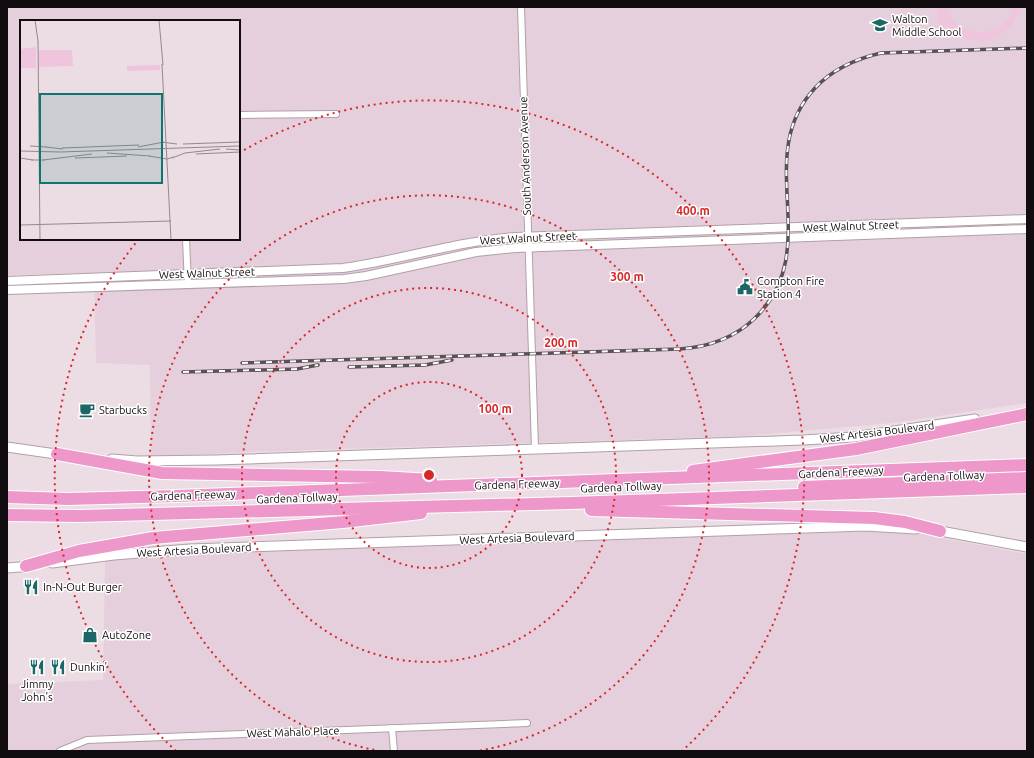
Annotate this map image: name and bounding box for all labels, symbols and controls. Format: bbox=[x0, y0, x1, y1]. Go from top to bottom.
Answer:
place label: Walton Middle School bbox=[892, 13, 962, 38]
school or university icon: Walton Middle School bbox=[871, 16, 889, 34]
inset map bbox=[20, 20, 240, 240]
street label: South Anderson Avenue bbox=[517, 96, 533, 216]
text: 400 m bbox=[676, 204, 710, 217]
street label: West Walnut Street bbox=[803, 218, 900, 234]
street label: West Walnut Street bbox=[480, 229, 577, 247]
street label: West Walnut Street bbox=[159, 265, 256, 281]
text: 300 m bbox=[610, 270, 644, 283]
place label: Compton Fire Station 4 bbox=[757, 275, 824, 300]
public building icon: Compton Fire Station 4 bbox=[736, 278, 754, 296]
text: 200 m bbox=[544, 336, 578, 349]
cafe icon: Starbucks bbox=[78, 401, 96, 419]
text: 100 m bbox=[478, 402, 512, 415]
place label: Starbucks bbox=[99, 404, 147, 416]
street label: West Artesia Boulevard bbox=[819, 419, 935, 445]
street label: Gardena Freeway bbox=[798, 464, 885, 480]
centre of rings bbox=[422, 468, 436, 482]
street label: Gardena Tollway bbox=[903, 469, 986, 483]
street label: Gardena Freeway bbox=[474, 476, 561, 491]
street label: Gardena Tollway bbox=[580, 480, 663, 494]
street label: Gardena Freeway bbox=[150, 487, 237, 502]
street label: Gardena Tollway bbox=[256, 491, 339, 505]
street label: West Artesia Boulevard bbox=[459, 530, 575, 546]
street label: West Artesia Boulevard bbox=[136, 541, 252, 559]
restaurant icon: In-N-Out Burger bbox=[22, 578, 40, 596]
place label: In-N-Out Burger bbox=[43, 581, 123, 593]
shop icon: AutoZone bbox=[81, 626, 99, 644]
place label: AutoZone bbox=[102, 629, 151, 641]
restaurant icon: Jimmy John's bbox=[28, 658, 46, 676]
restaurant icon: Dunkin' bbox=[49, 658, 67, 676]
place label: Dunkin' bbox=[70, 661, 107, 673]
place label: Jimmy John's bbox=[21, 678, 54, 703]
street label: West Mahalo Place bbox=[246, 724, 340, 740]

